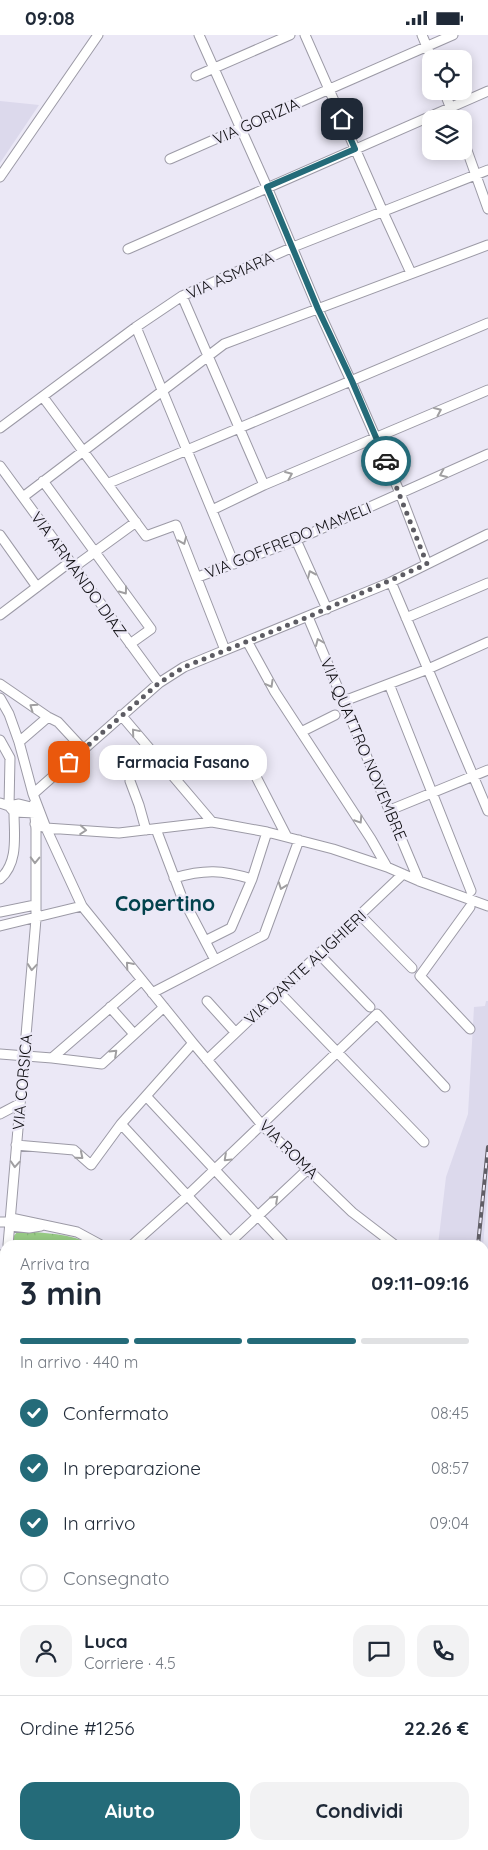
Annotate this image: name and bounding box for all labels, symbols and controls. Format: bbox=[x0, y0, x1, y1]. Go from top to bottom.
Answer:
text: 09:08 bbox=[25, 6, 75, 30]
map controls bbox=[422, 50, 472, 160]
button: locate bbox=[422, 50, 472, 100]
street label: VIA GORIZIA bbox=[210, 93, 302, 149]
pin bbox=[321, 98, 363, 140]
icon: home bbox=[328, 105, 356, 133]
button: layers bbox=[422, 110, 472, 160]
street label: VIA ASMARA bbox=[183, 247, 277, 303]
one-way arrow bbox=[433, 407, 442, 418]
courier bbox=[361, 436, 411, 486]
icon: car bbox=[372, 447, 400, 475]
one-way arrow bbox=[439, 468, 448, 479]
one-way arrow bbox=[284, 471, 292, 481]
street label: VIA GOFFREDO MAMELI bbox=[202, 498, 374, 582]
street label: VIA ARMANDO DIAZ bbox=[27, 507, 131, 641]
one-way arrow bbox=[176, 536, 187, 545]
one-way arrow bbox=[307, 570, 318, 579]
one-way arrow bbox=[118, 585, 127, 595]
one-way arrow bbox=[314, 638, 325, 647]
street label: VIA QUATTRO NOVEMBRE bbox=[316, 655, 412, 843]
one-way arrow bbox=[264, 678, 274, 687]
one-way arrow bbox=[29, 704, 39, 713]
one-way arrow bbox=[132, 728, 141, 737]
pin bbox=[48, 741, 90, 783]
callout: Farmacia Fasano bbox=[99, 745, 266, 779]
icon: bag bbox=[55, 748, 83, 776]
text: Farmacia Fasano bbox=[116, 752, 250, 772]
one-way arrow bbox=[353, 814, 362, 824]
one-way arrow bbox=[80, 825, 88, 836]
one-way arrow bbox=[30, 857, 41, 865]
one-way arrow bbox=[278, 881, 288, 890]
district label: Copertino bbox=[115, 890, 215, 916]
street label: VIA DANTE ALIGHIERI bbox=[240, 905, 370, 1029]
one-way arrow bbox=[126, 961, 135, 970]
one-way arrow bbox=[27, 963, 38, 971]
street label: VIA CORSICA bbox=[8, 1033, 36, 1131]
one-way arrow bbox=[108, 1050, 117, 1059]
street label: VIA ROMA bbox=[255, 1115, 323, 1183]
one-way arrow bbox=[74, 1150, 83, 1159]
one-way arrow bbox=[223, 1152, 232, 1161]
one-way arrow bbox=[9, 1160, 20, 1168]
one-way arrow bbox=[269, 1196, 278, 1205]
text: Arriva tra bbox=[20, 1254, 90, 1274]
text: 09:11–09:16 bbox=[371, 1271, 469, 1295]
text: 3 min bbox=[20, 1273, 102, 1313]
text: In arrivo · 440 m bbox=[20, 1352, 138, 1372]
icon: check bbox=[20, 1399, 48, 1427]
text: Confermato bbox=[63, 1401, 169, 1425]
text: 08:45 bbox=[431, 1403, 469, 1423]
icon: check bbox=[20, 1454, 48, 1482]
text: In preparazione bbox=[63, 1456, 201, 1480]
text: 08:57 bbox=[431, 1458, 469, 1478]
icon: check bbox=[20, 1509, 48, 1537]
text: In arrivo bbox=[63, 1511, 136, 1535]
text: 09:04 bbox=[430, 1513, 469, 1533]
text: Consegnato bbox=[63, 1566, 170, 1590]
button: person bbox=[20, 1625, 72, 1677]
button: chat bbox=[353, 1625, 405, 1677]
button: phone bbox=[417, 1625, 469, 1677]
text: Luca bbox=[84, 1629, 128, 1653]
text: Corriere · 4.5 bbox=[84, 1653, 176, 1673]
text: Ordine #1256 bbox=[20, 1716, 135, 1740]
text: 22.26 € bbox=[404, 1716, 469, 1740]
button: Aiuto bbox=[20, 1782, 240, 1840]
button: Condividi bbox=[250, 1782, 469, 1840]

